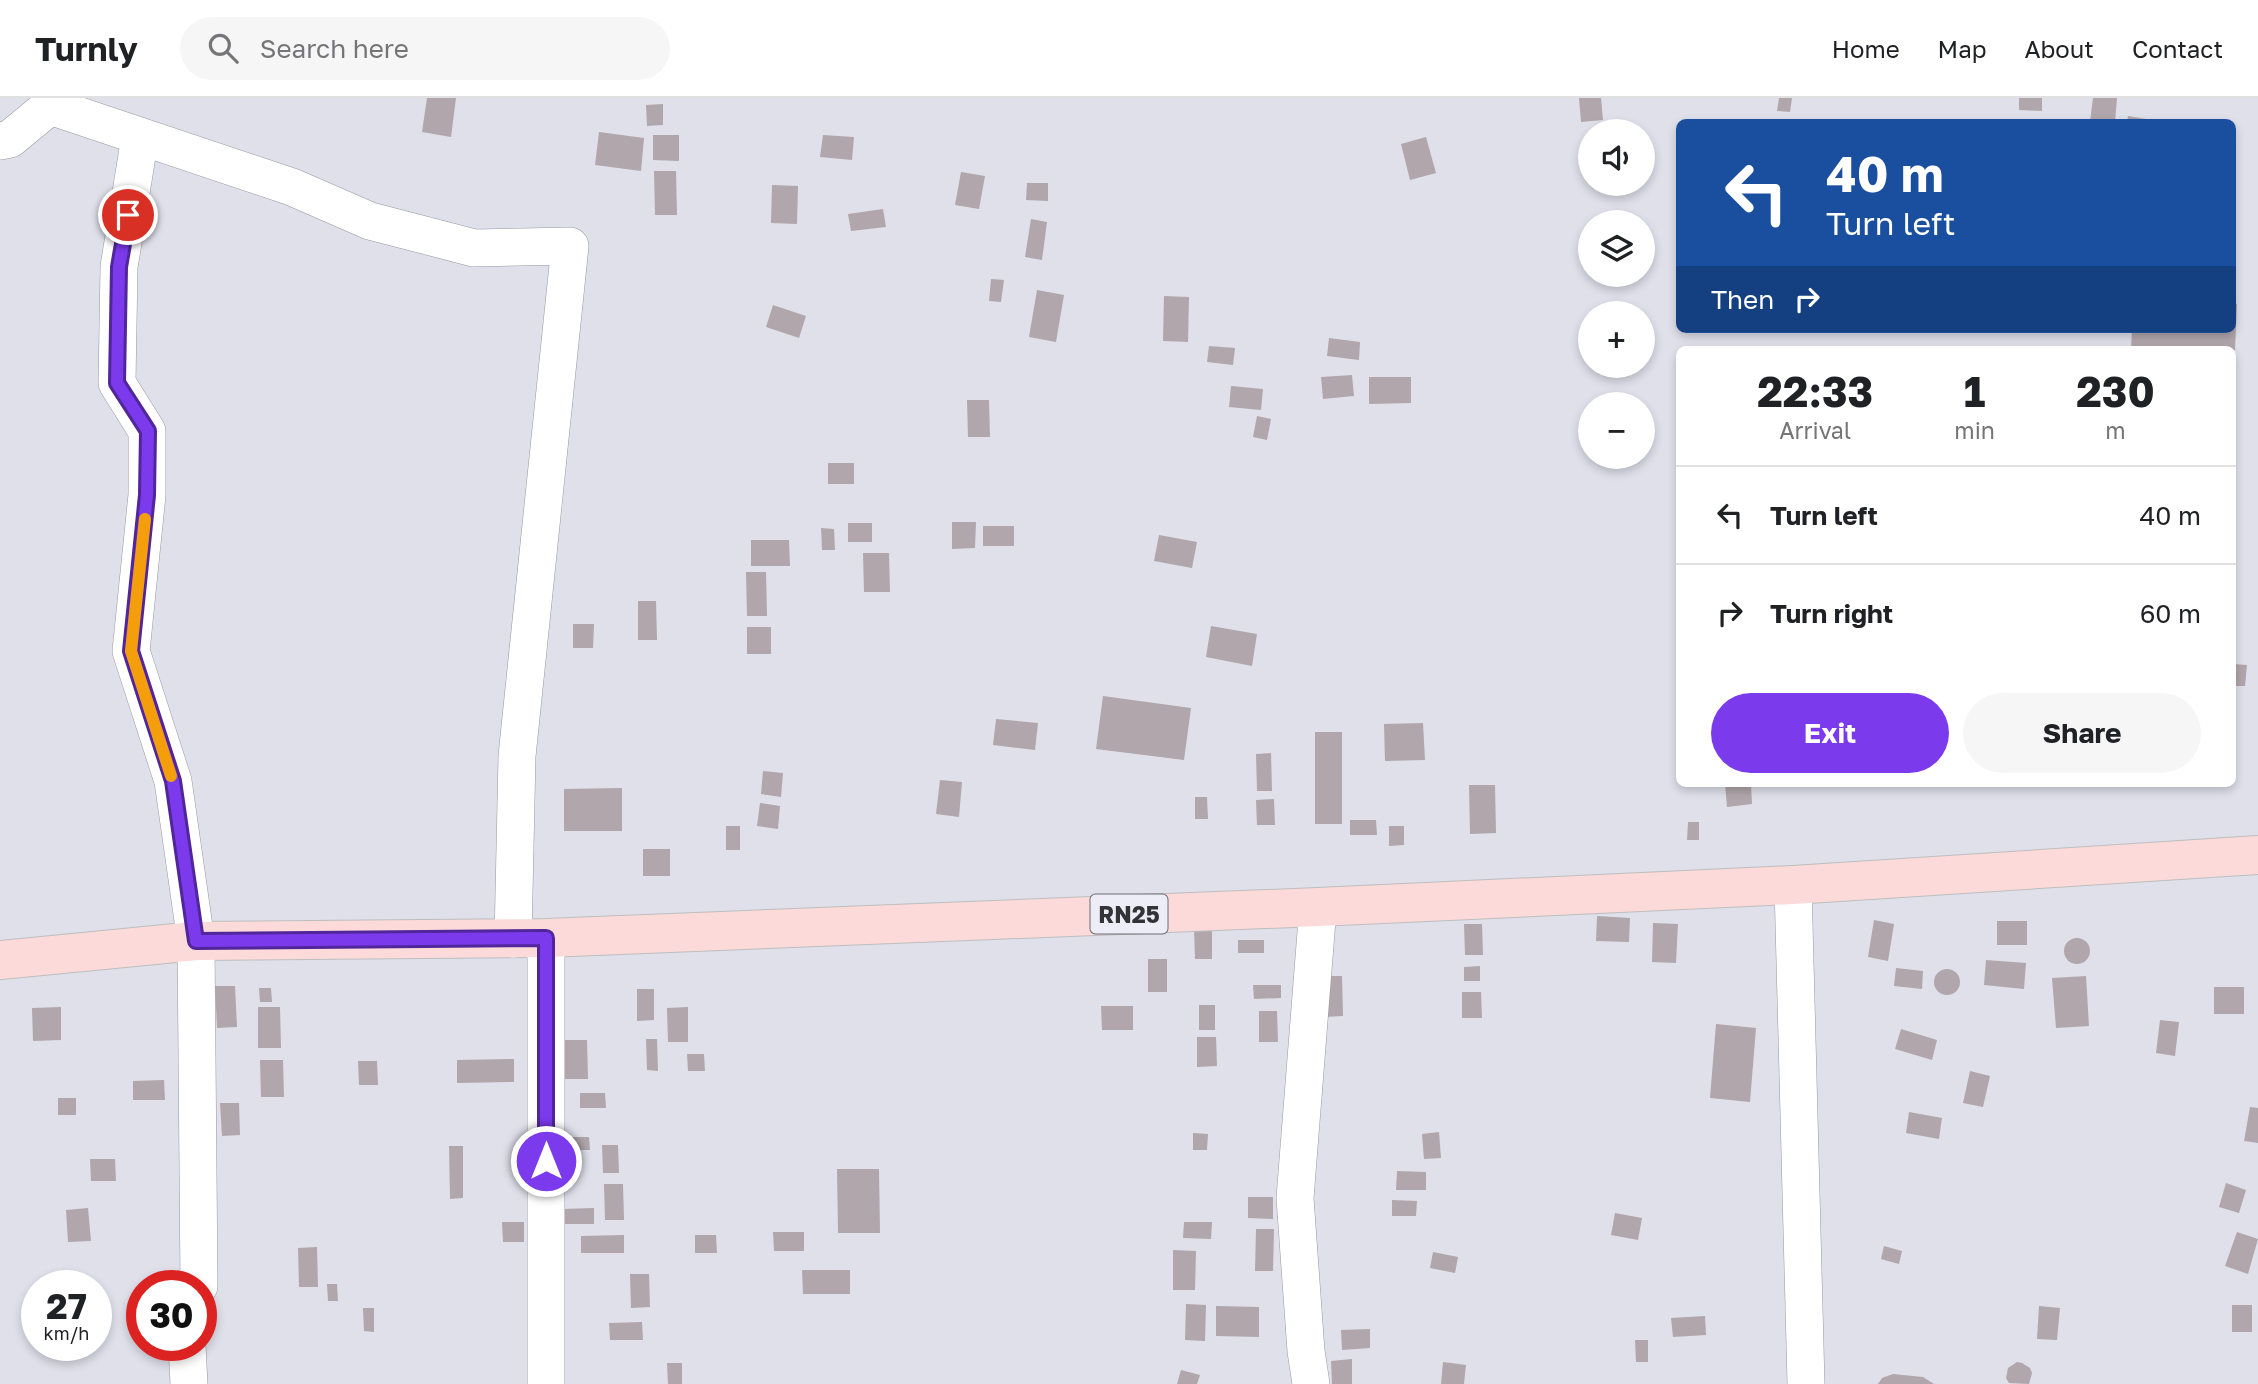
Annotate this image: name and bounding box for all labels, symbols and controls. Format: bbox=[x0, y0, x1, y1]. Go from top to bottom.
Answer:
search box bbox=[180, 17, 670, 80]
text: Turnly bbox=[35, 29, 138, 68]
icon: search bbox=[204, 29, 242, 67]
text: Search here bbox=[260, 33, 409, 64]
text: Home bbox=[1832, 34, 1900, 63]
text: Map bbox=[1938, 34, 1987, 63]
text: About bbox=[2025, 34, 2094, 63]
text: Contact bbox=[2132, 34, 2223, 63]
map controls bbox=[1578, 119, 1655, 469]
button: sound bbox=[1578, 119, 1655, 196]
text: 40 m bbox=[1826, 144, 1944, 203]
icon: left bbox=[1711, 147, 1802, 238]
pin bbox=[98, 185, 158, 245]
icon: arrive bbox=[109, 196, 147, 234]
text: Turn left bbox=[1826, 204, 1955, 242]
button: layers bbox=[1578, 210, 1655, 287]
icon: right bbox=[1788, 280, 1826, 318]
text: Then bbox=[1711, 284, 1774, 315]
button: + bbox=[1578, 301, 1655, 378]
text: 22:33 bbox=[1757, 366, 1873, 416]
text: 1 bbox=[1964, 366, 1985, 416]
text: 230 bbox=[2076, 366, 2155, 416]
button: − bbox=[1578, 392, 1655, 469]
text: Arrival bbox=[1779, 416, 1851, 444]
text: min bbox=[1954, 416, 1995, 444]
text: m bbox=[2105, 416, 2126, 444]
icon: left bbox=[1711, 496, 1749, 534]
text: Turn left bbox=[1770, 500, 1878, 531]
text: 40 m bbox=[2140, 500, 2201, 531]
icon: right bbox=[1711, 594, 1749, 632]
text: Turn right bbox=[1770, 598, 1893, 629]
text: 60 m bbox=[2140, 598, 2201, 629]
button: Exit bbox=[1711, 693, 1949, 773]
button: Share bbox=[1963, 693, 2201, 773]
road number: RN25 bbox=[1090, 894, 1168, 934]
position arrow bbox=[509, 1124, 583, 1198]
speed limit sign: 30 bbox=[126, 1270, 217, 1361]
text: 27 bbox=[46, 1285, 87, 1327]
text: km/h bbox=[44, 1322, 89, 1344]

